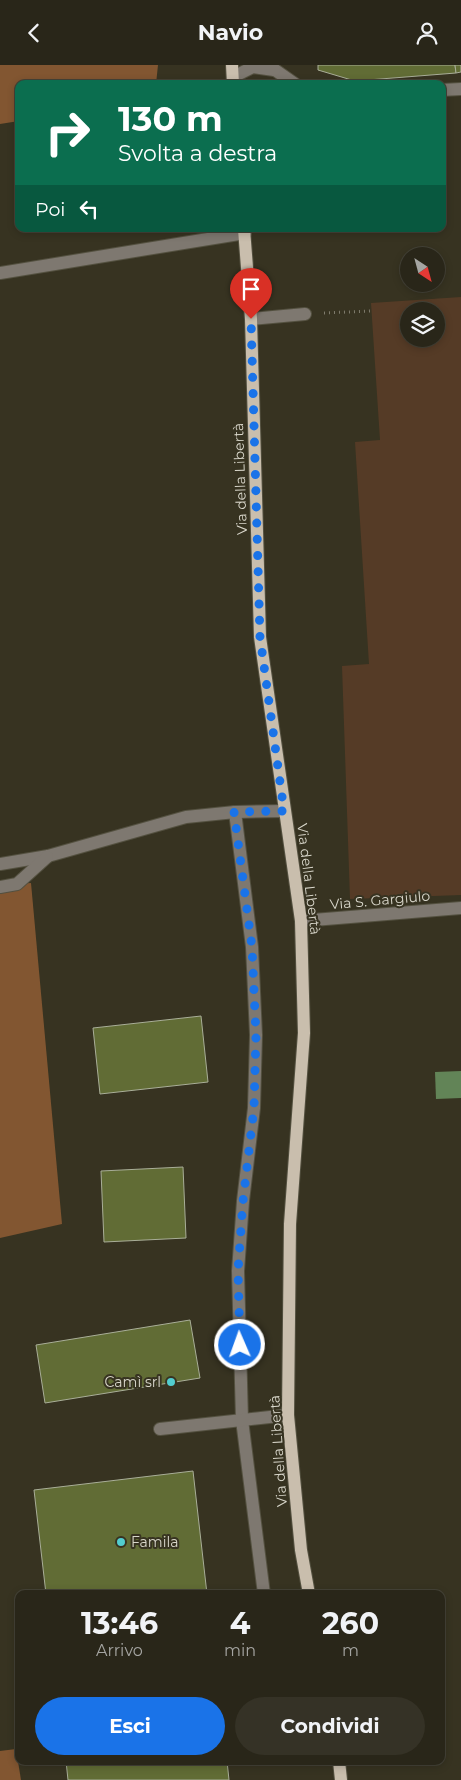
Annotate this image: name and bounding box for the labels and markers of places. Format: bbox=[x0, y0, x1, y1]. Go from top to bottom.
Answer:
pin bbox=[230, 268, 272, 319]
place label: Camì srl bbox=[105, 1373, 161, 1391]
marker: Camì srl bbox=[165, 1376, 177, 1388]
place label: Famila bbox=[131, 1533, 178, 1551]
marker: Famila bbox=[115, 1536, 127, 1548]

